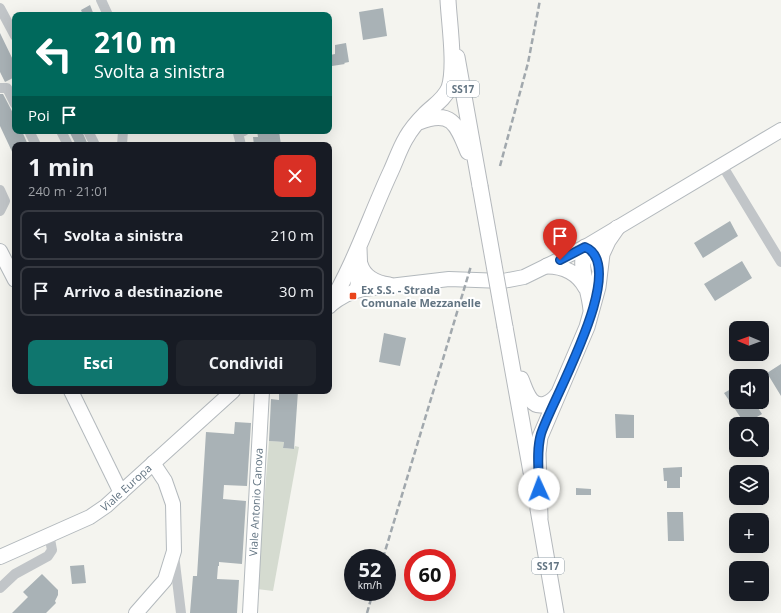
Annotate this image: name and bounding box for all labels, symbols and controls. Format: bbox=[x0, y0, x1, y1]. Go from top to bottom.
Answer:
text: 210 m bbox=[94, 23, 177, 61]
icon: left bbox=[28, 28, 80, 80]
text: Svolta a sinistra bbox=[94, 59, 225, 83]
road number: SS17 bbox=[447, 81, 479, 97]
icon: arrive bbox=[58, 104, 80, 126]
text: Poi bbox=[28, 105, 50, 125]
text: 1 min bbox=[28, 150, 95, 183]
button: close bbox=[274, 155, 316, 197]
text: 240 m · 21:01 bbox=[28, 182, 109, 200]
pin bbox=[543, 219, 577, 260]
icon: left bbox=[30, 224, 52, 246]
text: Svolta a sinistra bbox=[64, 225, 183, 245]
text: 210 m bbox=[270, 225, 314, 245]
icon: arrive bbox=[549, 225, 571, 247]
icon: arrive bbox=[30, 280, 52, 302]
text: Arrivo a destinazione bbox=[64, 281, 223, 301]
text: 30 m bbox=[279, 281, 314, 301]
place label: Ex S.S. - Strada Comunale Mezzanelle bbox=[361, 282, 481, 310]
marker: Ex S.S. - Strada Comunale Mezzanelle bbox=[348, 291, 358, 301]
north arrow bbox=[729, 321, 769, 361]
map controls bbox=[729, 321, 769, 601]
button: Esci bbox=[28, 340, 168, 386]
button: Condividi bbox=[176, 340, 316, 386]
button: sound bbox=[729, 369, 769, 409]
button: search bbox=[729, 417, 769, 457]
street label: Viale Antonio Canova bbox=[245, 447, 266, 557]
street label: Viale Europa bbox=[97, 460, 155, 515]
button: layers bbox=[729, 465, 769, 505]
position arrow bbox=[518, 468, 560, 510]
button: + bbox=[729, 513, 769, 553]
speed limit sign: 60 bbox=[404, 549, 456, 601]
text: 52 bbox=[359, 556, 381, 583]
road number: SS17 bbox=[532, 558, 564, 574]
button: − bbox=[729, 561, 769, 601]
text: km/h bbox=[358, 578, 382, 592]

